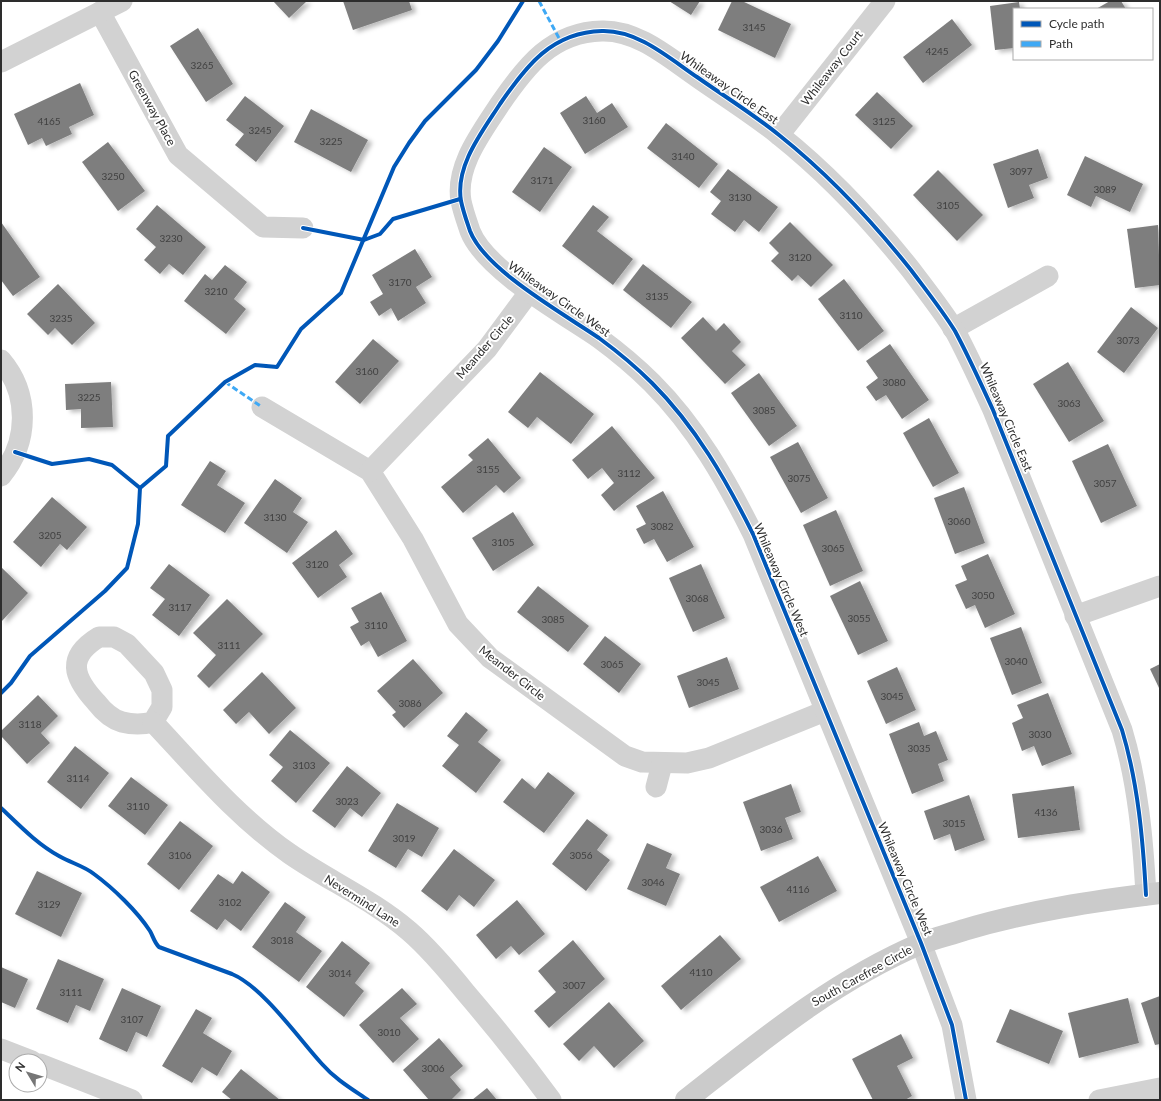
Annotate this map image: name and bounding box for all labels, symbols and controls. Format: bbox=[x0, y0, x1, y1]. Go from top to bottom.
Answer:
legend bbox=[1013, 8, 1153, 60]
text: Cycle path bbox=[1049, 16, 1104, 31]
house number: 3145 bbox=[742, 21, 766, 33]
street label: Whileaway Court bbox=[798, 27, 866, 108]
text: Path bbox=[1049, 36, 1073, 51]
house number: 4245 bbox=[925, 45, 949, 57]
street label: Whileaway Circle East bbox=[677, 48, 782, 128]
house number: 3265 bbox=[190, 59, 214, 71]
street label: Greenway Place bbox=[125, 67, 179, 148]
house number: 3160 bbox=[582, 114, 606, 126]
house number: 4165 bbox=[37, 115, 61, 127]
house number: 3125 bbox=[872, 115, 896, 127]
house number: 3245 bbox=[248, 124, 272, 136]
house number: 3225 bbox=[319, 135, 343, 147]
house number: 3140 bbox=[671, 150, 695, 162]
house number: 3097 bbox=[1009, 165, 1033, 177]
house number: 3250 bbox=[101, 170, 125, 182]
house number: 3171 bbox=[530, 174, 554, 186]
house number: 3089 bbox=[1093, 183, 1117, 195]
house number: 3130 bbox=[728, 191, 752, 203]
house number: 3105 bbox=[936, 199, 960, 211]
house number: 3230 bbox=[159, 232, 183, 244]
house number: 3120 bbox=[788, 251, 812, 263]
street label: Whileaway Circle West bbox=[505, 258, 614, 340]
house number: 3170 bbox=[388, 276, 412, 288]
house number: 3210 bbox=[204, 285, 228, 297]
house number: 3135 bbox=[645, 290, 669, 302]
house number: 3110 bbox=[839, 309, 863, 321]
house number: 3235 bbox=[49, 312, 73, 324]
street label: Meander Circle bbox=[453, 312, 517, 382]
house number: 3073 bbox=[1116, 334, 1140, 346]
street label: Whileaway Circle East bbox=[977, 360, 1036, 474]
house number: 3160 bbox=[355, 365, 379, 377]
house number: 3080 bbox=[882, 376, 906, 388]
house number: 3225 bbox=[77, 391, 101, 403]
house number: 3063 bbox=[1057, 397, 1081, 409]
house number: 3085 bbox=[752, 404, 776, 416]
house number: 3155 bbox=[476, 463, 500, 475]
house number: 3112 bbox=[617, 467, 641, 479]
house number: 3075 bbox=[787, 472, 811, 484]
house number: 3057 bbox=[1093, 477, 1117, 489]
house number: 3130 bbox=[263, 511, 287, 523]
house number: 3060 bbox=[947, 515, 971, 527]
house number: 3082 bbox=[650, 520, 674, 532]
street label: Whileaway Circle West bbox=[751, 521, 812, 639]
house number: 3205 bbox=[38, 529, 62, 541]
house number: 3105 bbox=[491, 536, 515, 548]
house number: 3065 bbox=[821, 542, 845, 554]
house number: 3120 bbox=[305, 558, 329, 570]
house number: 3050 bbox=[971, 589, 995, 601]
house number: 3068 bbox=[685, 592, 709, 604]
house number: 3117 bbox=[168, 601, 192, 613]
house number: 3055 bbox=[847, 612, 871, 624]
house number: 3085 bbox=[541, 613, 565, 625]
house number: 3110 bbox=[364, 619, 388, 631]
house number: 3111 bbox=[217, 639, 241, 651]
street label: Meander Circle bbox=[476, 642, 548, 703]
house number: 3040 bbox=[1004, 655, 1028, 667]
house number: 3065 bbox=[600, 658, 624, 670]
house number: 3045 bbox=[696, 676, 720, 688]
house number: 3045 bbox=[880, 690, 904, 702]
house number: 3086 bbox=[398, 697, 422, 709]
house number: 3118 bbox=[18, 718, 42, 730]
house number: 3030 bbox=[1028, 728, 1052, 740]
house number: 3035 bbox=[907, 742, 931, 754]
house number: 3103 bbox=[292, 759, 316, 771]
house number: 3114 bbox=[66, 772, 90, 784]
house number: 3023 bbox=[335, 795, 359, 807]
house number: 3110 bbox=[126, 800, 150, 812]
house number: 4136 bbox=[1034, 806, 1058, 818]
house number: 3015 bbox=[942, 817, 966, 829]
street label: Whileaway Circle West bbox=[875, 820, 936, 938]
house number: 3036 bbox=[759, 823, 783, 835]
house number: 3019 bbox=[392, 832, 416, 844]
house number: 3106 bbox=[168, 849, 192, 861]
house number: 3056 bbox=[569, 849, 593, 861]
street label: Nevermind Lane bbox=[322, 871, 403, 930]
house number: 3046 bbox=[641, 876, 665, 888]
house number: 4116 bbox=[786, 883, 810, 895]
house number: 3102 bbox=[218, 896, 242, 908]
house number: 3129 bbox=[37, 898, 61, 910]
house number: 3018 bbox=[270, 934, 294, 946]
street label: South Carefree Circle bbox=[809, 942, 915, 1009]
house number: 4110 bbox=[689, 966, 713, 978]
house number: 3014 bbox=[328, 967, 352, 979]
house number: 3007 bbox=[562, 979, 586, 991]
house number: 3111 bbox=[59, 986, 83, 998]
house number: 3107 bbox=[120, 1013, 144, 1025]
house number: 3010 bbox=[377, 1026, 401, 1038]
north arrow bbox=[8, 1053, 48, 1093]
text: N bbox=[12, 1059, 27, 1074]
house number: 3006 bbox=[421, 1062, 445, 1074]

